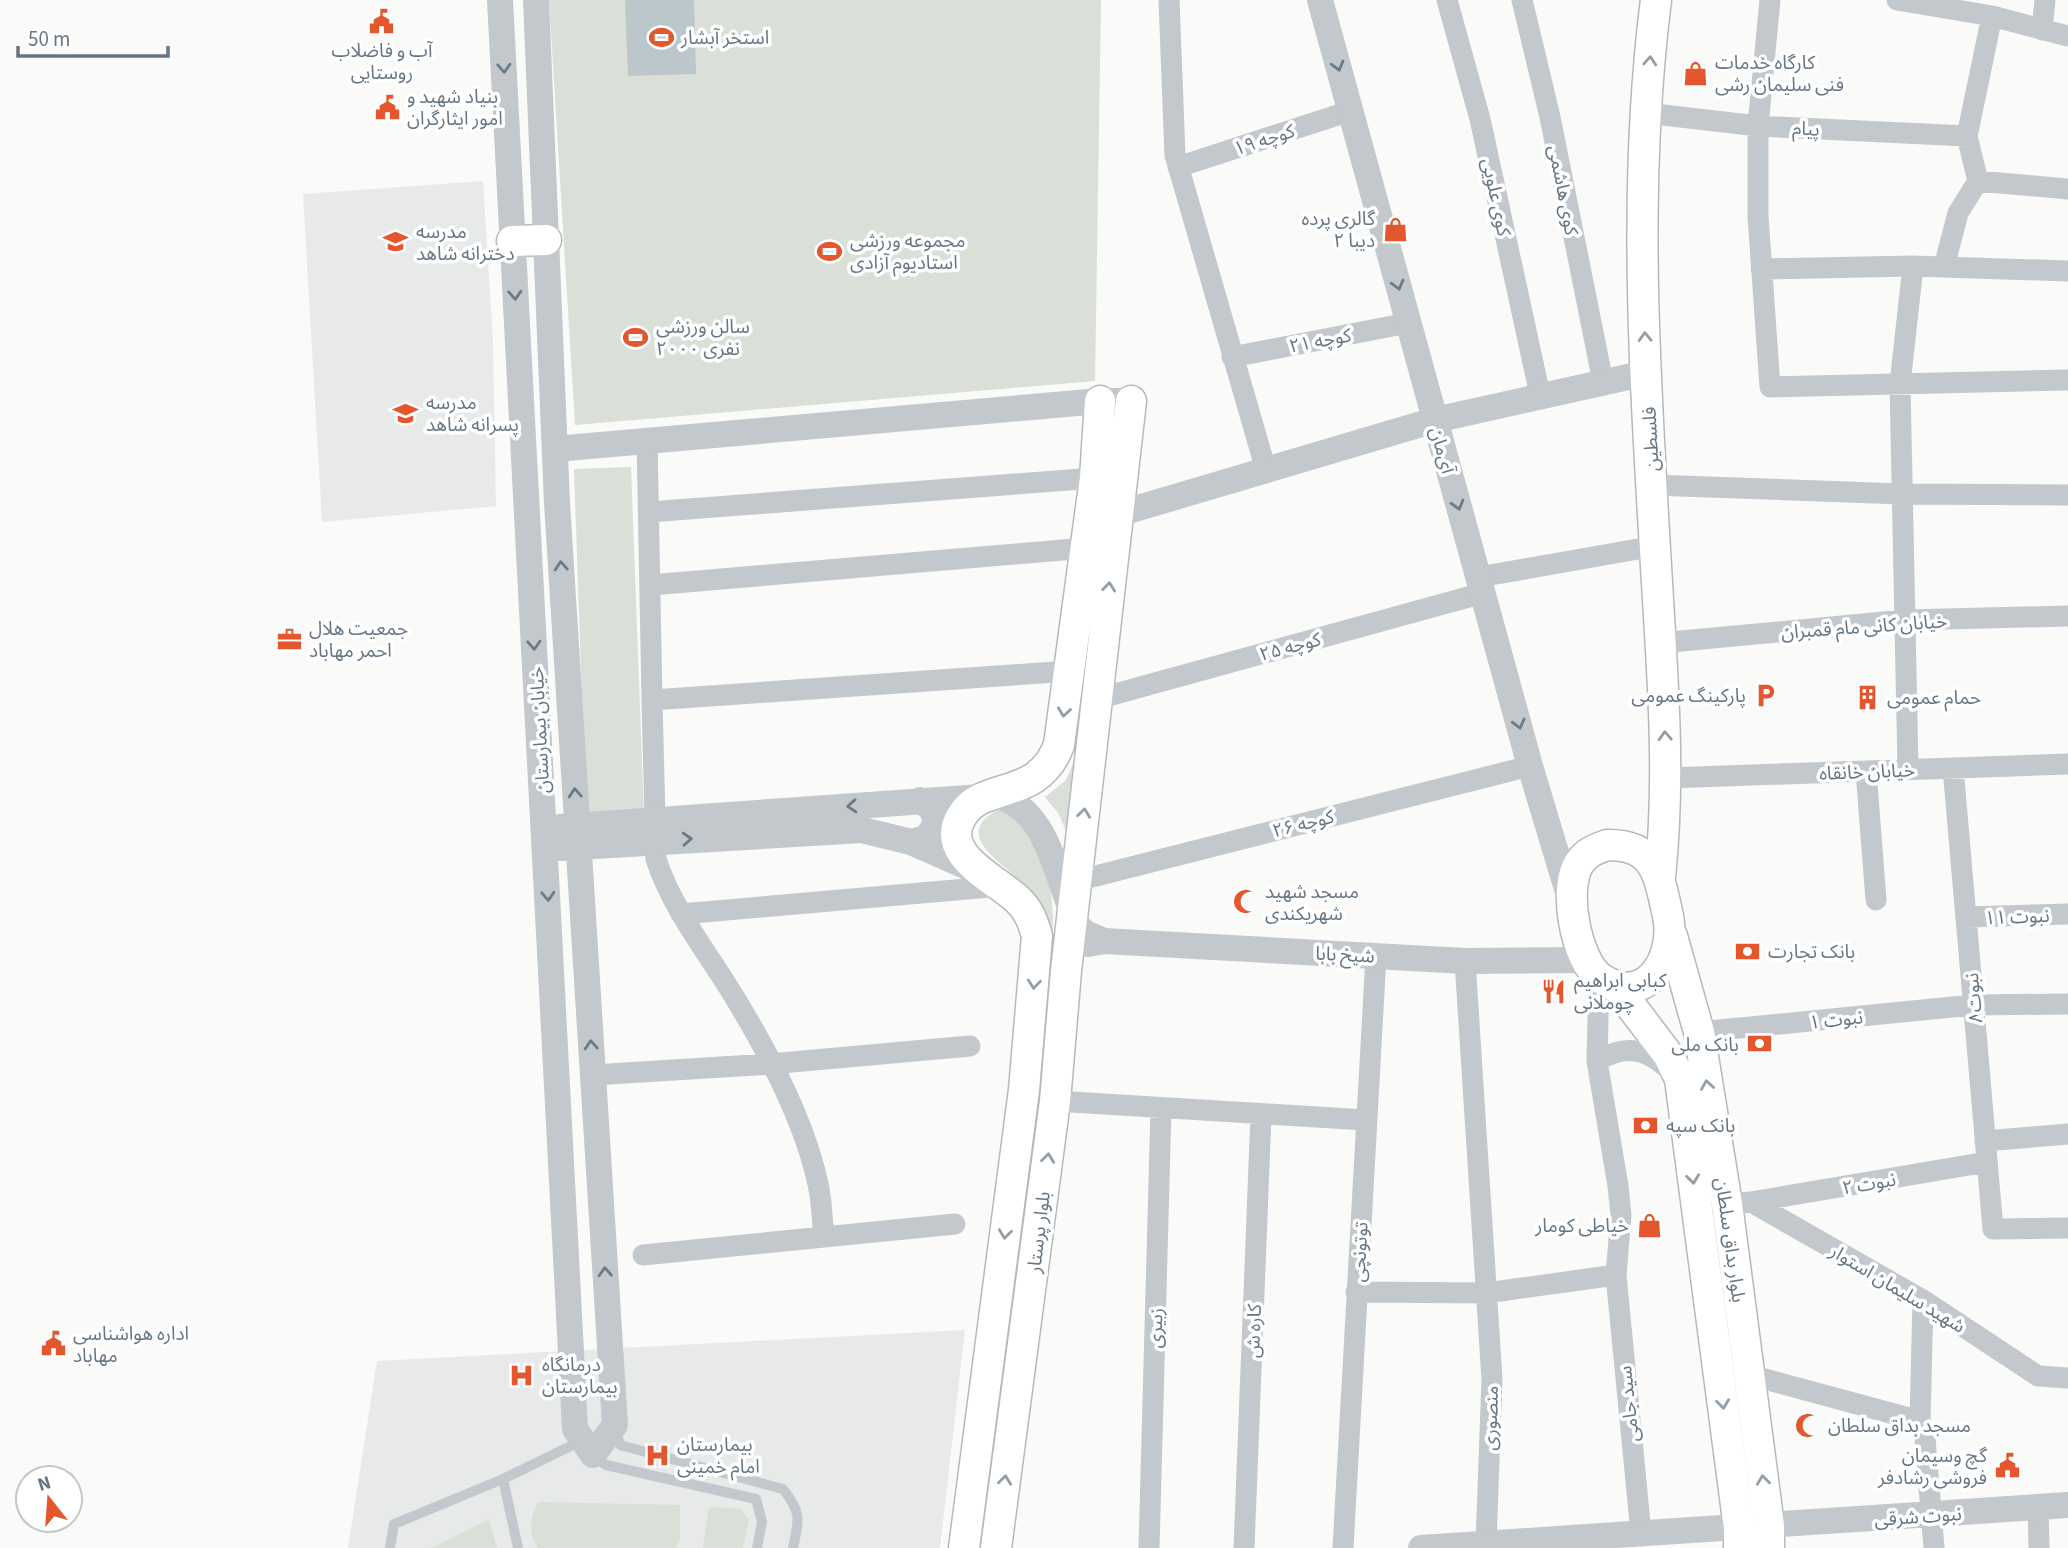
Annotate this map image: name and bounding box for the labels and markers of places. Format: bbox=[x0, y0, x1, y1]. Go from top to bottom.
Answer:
public building icon: آب و فاضلاب روستایی bbox=[368, 8, 396, 36]
sports icon: استخر آبشار bbox=[647, 23, 675, 51]
place label: استخر آبشار bbox=[680, 25, 769, 52]
place label: آب و فاضلاب روستایی bbox=[332, 38, 434, 87]
place label: کارگاه خدمات فنی سلیمان رشی bbox=[1715, 50, 1844, 99]
shop icon: کارگاه خدمات فنی سلیمان رشی bbox=[1681, 59, 1709, 87]
place label: بنیاد شهید و امور ایثارگران bbox=[407, 84, 503, 133]
public building icon: بنیاد شهید و امور ایثارگران bbox=[373, 93, 401, 121]
place label: گالری پرده دیبا ۲ bbox=[1302, 206, 1376, 255]
shop icon: گالری پرده دیبا ۲ bbox=[1381, 215, 1409, 243]
place label: مدرسه دخترانه شاهد bbox=[416, 219, 515, 268]
school or university icon: مدرسه دخترانه شاهد bbox=[382, 228, 410, 256]
place label: مجموعه ورزشی استادیوم آزادی bbox=[850, 228, 965, 277]
sports icon: مجموعه ورزشی استادیوم آزادی bbox=[816, 237, 844, 265]
place label: سالن ورزشی ۲۰۰۰ نفری bbox=[656, 314, 750, 363]
sports icon: سالن ورزشی ۲۰۰۰ نفری bbox=[622, 323, 650, 351]
place label: مدرسه پسرانه شاهد bbox=[426, 390, 519, 439]
school or university icon: مدرسه پسرانه شاهد bbox=[392, 399, 420, 427]
place label: جمعیت هلال احمر مهاباد bbox=[309, 616, 408, 665]
office icon: جمعیت هلال احمر مهاباد bbox=[275, 625, 303, 653]
parking icon: پارکینگ عمومی bbox=[1752, 681, 1780, 709]
place label: پارکینگ عمومی bbox=[1631, 683, 1746, 710]
building icon: حمام عمومی bbox=[1853, 683, 1881, 711]
place label: حمام عمومی bbox=[1887, 685, 1981, 712]
place label: مسجد شهید شهریکندی bbox=[1265, 879, 1359, 928]
mosque icon: مسجد شهید شهریکندی bbox=[1231, 888, 1259, 916]
bank icon: بانک تجارت bbox=[1734, 937, 1762, 965]
place label: بانک تجارت bbox=[1768, 939, 1855, 966]
place label: کبابی ابراهیم چوملانی bbox=[1574, 968, 1668, 1017]
restaurant icon: کبابی ابراهیم چوملانی bbox=[1540, 977, 1568, 1005]
bank icon: بانک ملی bbox=[1745, 1030, 1773, 1058]
place label: بانک ملی bbox=[1671, 1032, 1739, 1059]
bank icon: بانک سپه bbox=[1632, 1111, 1660, 1139]
place label: بانک سپه bbox=[1666, 1113, 1735, 1140]
shop icon: خیاطی کومار bbox=[1635, 1211, 1663, 1239]
place label: خیاطی کومار bbox=[1534, 1213, 1629, 1240]
place label: اداره هواشناسی مهاباد bbox=[73, 1321, 189, 1370]
public building icon: اداره هواشناسی مهاباد bbox=[39, 1330, 67, 1358]
place label: درمانگاه بیمارستان bbox=[542, 1352, 618, 1401]
hospital icon: درمانگاه بیمارستان bbox=[508, 1361, 536, 1389]
mosque icon: مسجد بداق سلطان bbox=[1794, 1411, 1822, 1439]
place label: مسجد بداق سلطان bbox=[1828, 1413, 1971, 1440]
place label: بیمارستان امام خمینی bbox=[677, 1432, 760, 1481]
hospital icon: بیمارستان امام خمینی bbox=[643, 1441, 671, 1469]
place label: گچ وسیمان فروشی رشادفر bbox=[1877, 1443, 1988, 1492]
public building icon: گچ وسیمان فروشی رشادفر bbox=[1993, 1452, 2021, 1480]

